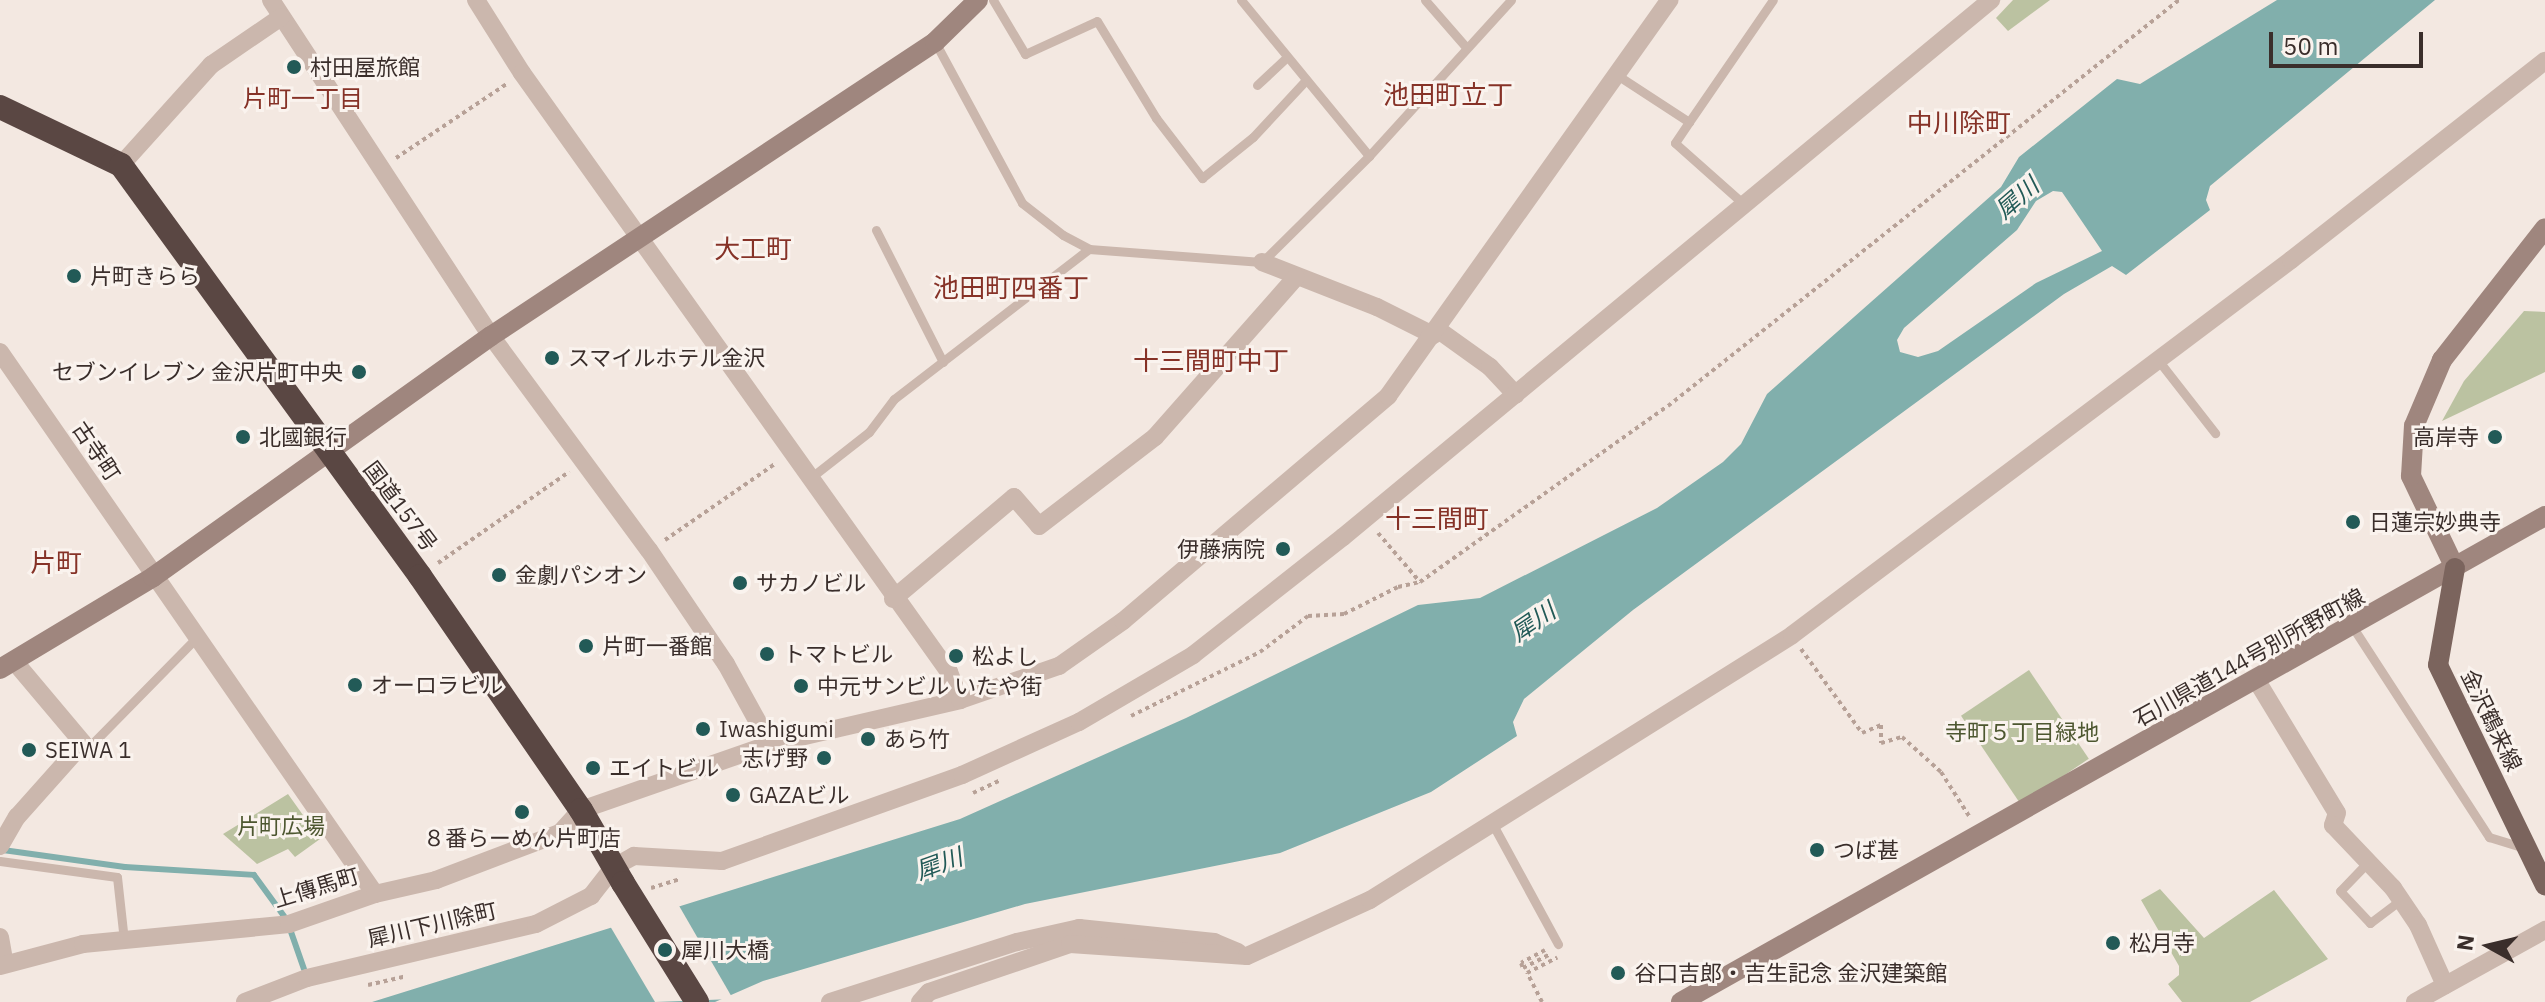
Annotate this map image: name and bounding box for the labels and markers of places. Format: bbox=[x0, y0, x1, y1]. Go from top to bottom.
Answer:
place label: 村田屋旅館 bbox=[310, 54, 420, 80]
marker: 村田屋旅館 bbox=[285, 58, 303, 76]
place label: 片町きらら bbox=[90, 263, 200, 289]
marker: 片町きらら bbox=[65, 267, 83, 285]
place label: スマイルホテル金沢 bbox=[568, 345, 766, 371]
marker: スマイルホテル金沢 bbox=[543, 349, 561, 367]
place label: セブンイレブン 金沢片町中央 bbox=[52, 359, 343, 385]
marker: セブンイレブン 金沢片町中央 bbox=[350, 363, 368, 381]
place label: 北國銀行 bbox=[259, 424, 347, 450]
place label: 高岸寺 bbox=[2413, 424, 2479, 450]
marker: 北國銀行 bbox=[234, 428, 252, 446]
marker: 高岸寺 bbox=[2486, 428, 2504, 446]
place label: 日蓮宗妙典寺 bbox=[2369, 509, 2501, 535]
marker: 日蓮宗妙典寺 bbox=[2344, 513, 2362, 531]
place label: 伊藤病院 bbox=[1177, 536, 1265, 562]
marker: 伊藤病院 bbox=[1272, 538, 1294, 560]
place label: 金劇パシオン bbox=[515, 562, 647, 588]
marker: 金劇パシオン bbox=[490, 566, 508, 584]
place label: サカノビル bbox=[756, 570, 866, 596]
marker: サカノビル bbox=[731, 574, 749, 592]
place label: 片町一番館 bbox=[602, 633, 712, 659]
marker: 片町一番館 bbox=[577, 637, 595, 655]
place label: トマトビル bbox=[783, 641, 893, 667]
place label: 松よし bbox=[972, 643, 1038, 669]
marker: トマトビル bbox=[758, 645, 776, 663]
marker: 松よし bbox=[947, 647, 965, 665]
place label: オーロラビル bbox=[371, 672, 503, 698]
place label: 中元サンビル いたや街 bbox=[817, 673, 1042, 699]
marker: オーロラビル bbox=[346, 676, 364, 694]
marker: 中元サンビル いたや街 bbox=[792, 677, 810, 695]
place label: Iwashigumi bbox=[719, 716, 834, 742]
marker: Iwashigumi bbox=[694, 720, 712, 738]
place label: あら竹 bbox=[884, 726, 950, 752]
marker: あら竹 bbox=[859, 730, 877, 748]
place label: SEIWA 1 bbox=[45, 737, 131, 763]
marker: SEIWA 1 bbox=[20, 741, 38, 759]
place label: 志げ野 bbox=[742, 745, 808, 771]
marker: 志げ野 bbox=[815, 749, 833, 767]
place label: エイトビル bbox=[609, 755, 719, 781]
marker: エイトビル bbox=[584, 759, 602, 777]
place label: GAZAビル bbox=[749, 782, 849, 808]
marker: GAZAビル bbox=[724, 786, 742, 804]
marker: ８番らーめん片町店 bbox=[513, 803, 531, 821]
place label: ８番らーめん片町店 bbox=[423, 825, 621, 851]
place label: つば甚 bbox=[1833, 837, 1899, 863]
marker: つば甚 bbox=[1808, 841, 1826, 859]
place label: 松月寺 bbox=[2129, 930, 2195, 956]
marker: 松月寺 bbox=[2104, 934, 2122, 952]
place label: 犀川大橋 bbox=[681, 937, 769, 963]
marker: 犀川大橋 bbox=[656, 941, 674, 959]
place label: 谷口吉郎・吉生記念 金沢建築館 bbox=[1634, 960, 1947, 986]
marker: 谷口吉郎・吉生記念 金沢建築館 bbox=[1609, 964, 1627, 982]

